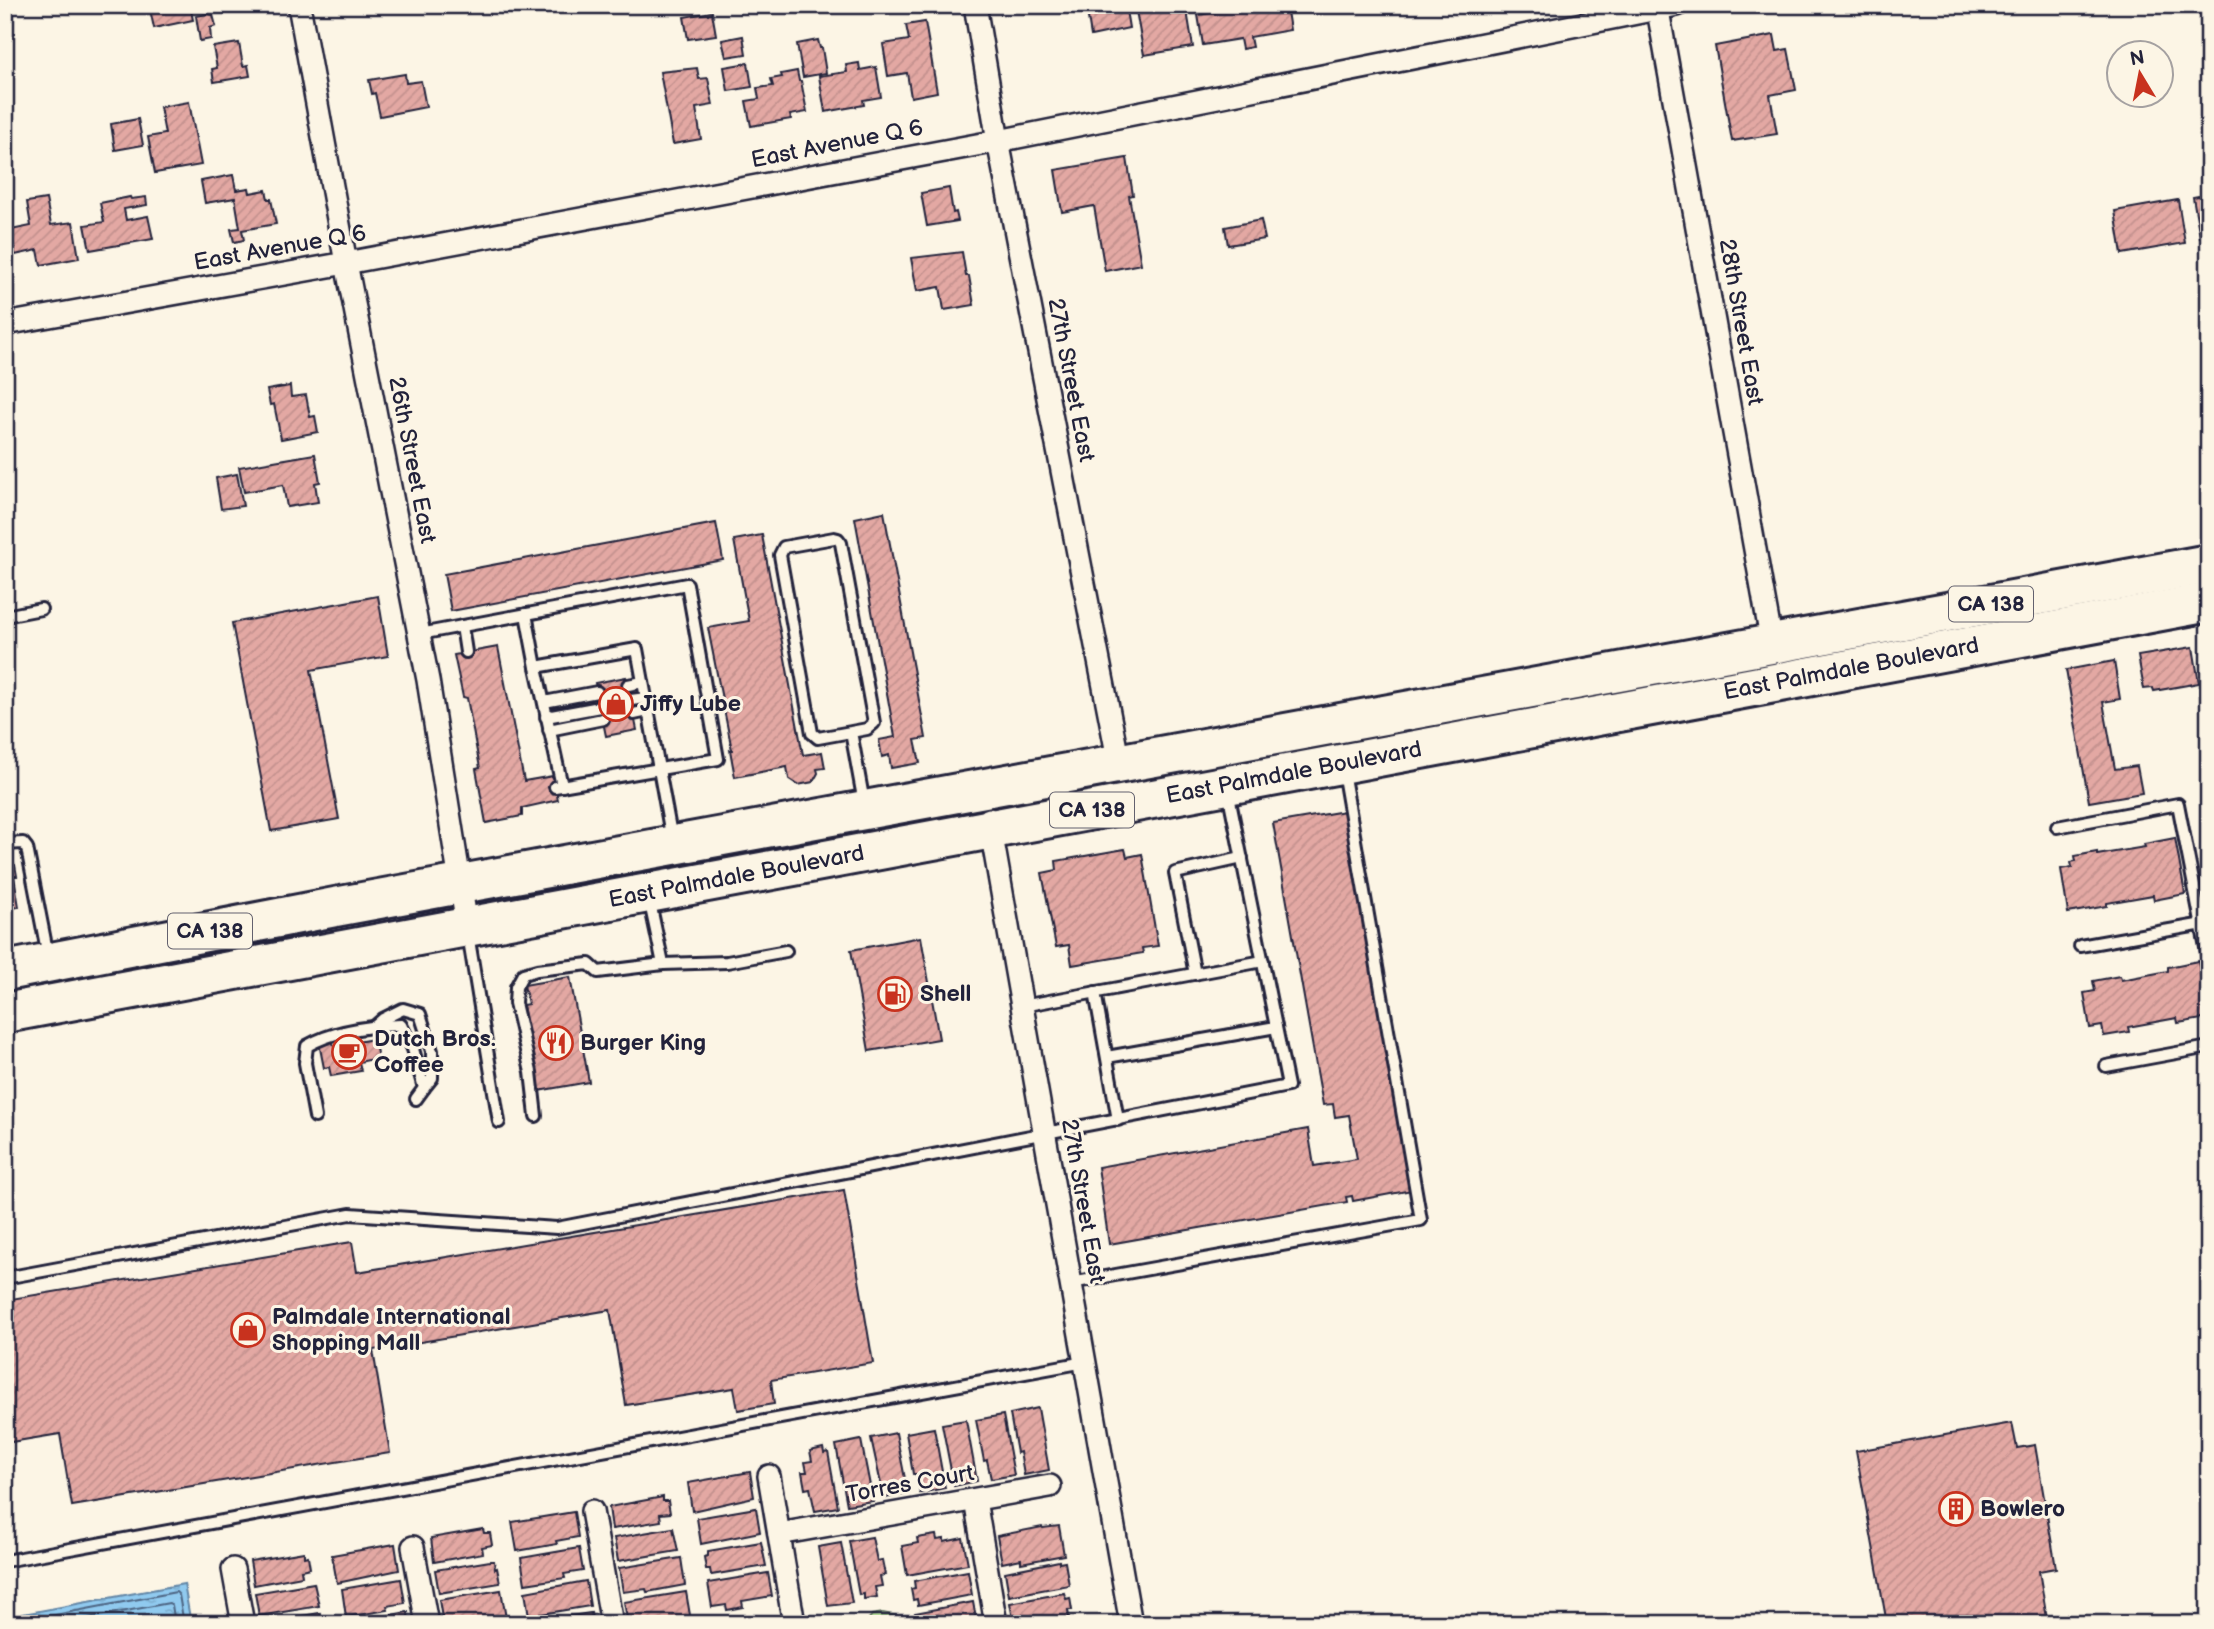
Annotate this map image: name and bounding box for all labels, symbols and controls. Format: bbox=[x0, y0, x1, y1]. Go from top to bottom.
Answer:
north arrow bbox=[2106, 38, 2176, 108]
text: N bbox=[2128, 46, 2146, 71]
street label: East Avenue Q 6 bbox=[749, 114, 925, 174]
street label: East Avenue Q 6 bbox=[192, 219, 368, 277]
street label: 28th Street East bbox=[1713, 237, 1769, 407]
street label: 27th Street East bbox=[1041, 296, 1101, 464]
street label: 26th Street East bbox=[382, 374, 442, 546]
road number: CA 138 bbox=[1949, 586, 2033, 622]
street label: East Palmdale Boulevard bbox=[1721, 631, 1981, 706]
shop icon: Jiffy Lube bbox=[597, 685, 635, 723]
place label: Jiffy Lube bbox=[640, 690, 741, 718]
street label: East Palmdale Boulevard bbox=[1164, 735, 1424, 810]
road number: CA 138 bbox=[1050, 792, 1134, 828]
street label: East Palmdale Boulevard bbox=[606, 839, 866, 914]
road number: CA 138 bbox=[168, 914, 252, 948]
fuel station icon: Shell bbox=[876, 975, 914, 1013]
place label: Shell bbox=[920, 980, 971, 1008]
restaurant icon: Burger King bbox=[537, 1024, 575, 1062]
place label: Dutch Bros. Coffee bbox=[374, 1025, 496, 1079]
place label: Burger King bbox=[580, 1029, 706, 1057]
cafe icon: Dutch Bros. Coffee bbox=[330, 1033, 368, 1071]
street label: 27th Street East bbox=[1055, 1117, 1111, 1285]
place label: Palmdale International Shopping Mall bbox=[272, 1303, 511, 1357]
shop icon: Palmdale International Shopping Mall bbox=[229, 1311, 267, 1349]
street label: Torres Court bbox=[844, 1459, 976, 1509]
building icon: Bowlero bbox=[1937, 1490, 1975, 1528]
place label: Bowlero bbox=[1980, 1495, 2065, 1523]

